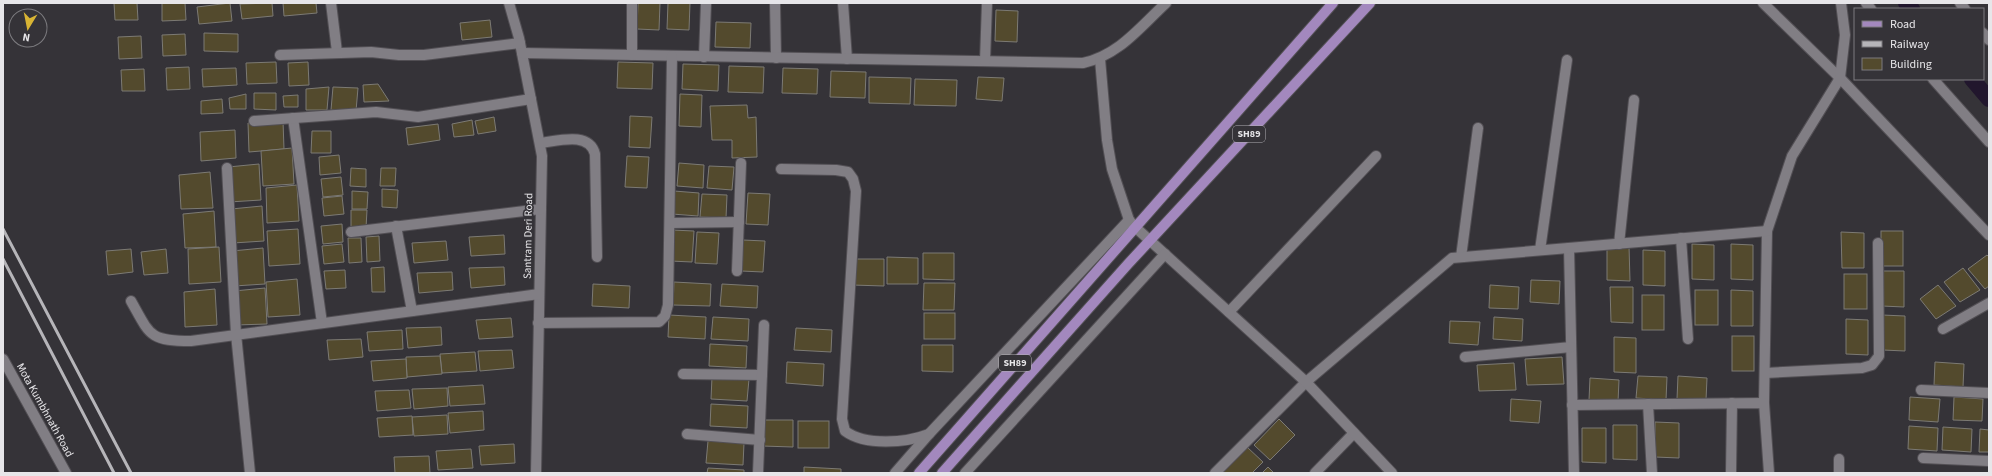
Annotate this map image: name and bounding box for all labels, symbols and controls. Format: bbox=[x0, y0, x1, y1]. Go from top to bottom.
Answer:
north arrow bbox=[8, 8, 48, 48]
legend bbox=[1854, 8, 1984, 80]
text: Road bbox=[1890, 16, 1916, 33]
text: N bbox=[21, 29, 31, 45]
text: Railway bbox=[1890, 36, 1929, 53]
text: Building bbox=[1890, 56, 1932, 73]
road number: SH89 bbox=[1233, 126, 1265, 142]
street label: Santram Deri Road bbox=[520, 193, 536, 279]
road number: SH89 bbox=[999, 355, 1031, 371]
street label: Mota Kumbhnath Road bbox=[13, 360, 77, 460]

